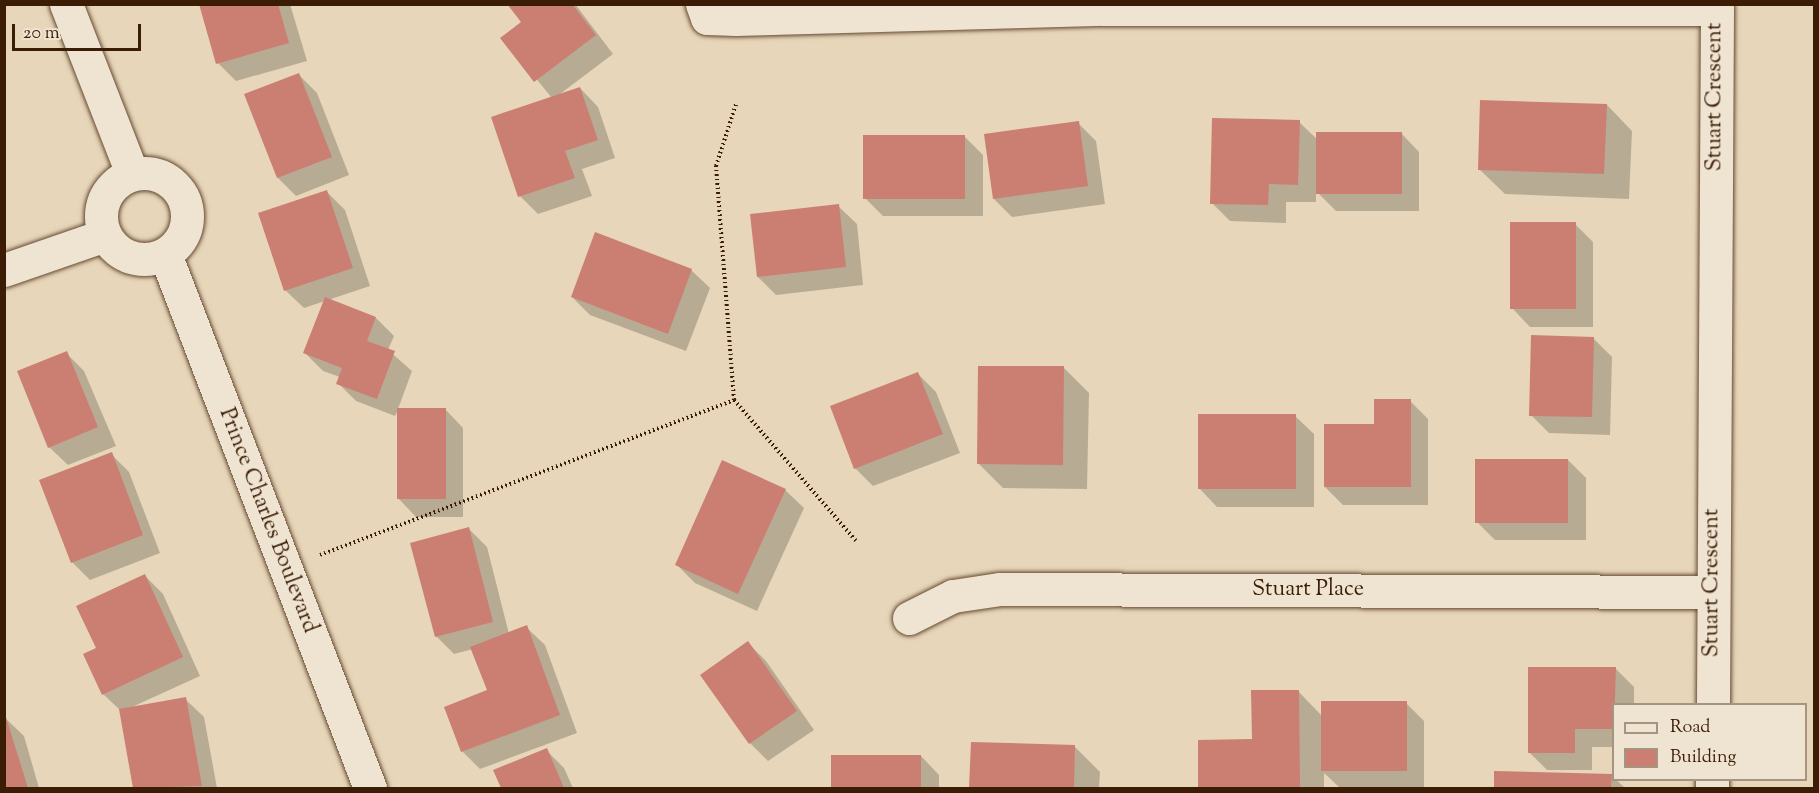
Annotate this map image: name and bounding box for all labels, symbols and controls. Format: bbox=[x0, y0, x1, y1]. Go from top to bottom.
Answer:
scale bar bbox=[15, 12, 144, 50]
text: 20 m bbox=[23, 21, 60, 47]
street label: Stuart Crescent bbox=[1703, 23, 1729, 171]
street label: Prince Charles Boulevard bbox=[212, 405, 322, 637]
street label: Stuart Crescent bbox=[1700, 509, 1726, 657]
street label: Stuart Place bbox=[1252, 578, 1364, 604]
legend bbox=[1612, 703, 1807, 781]
text: Road bbox=[1670, 715, 1710, 741]
text: Building bbox=[1670, 745, 1736, 771]

